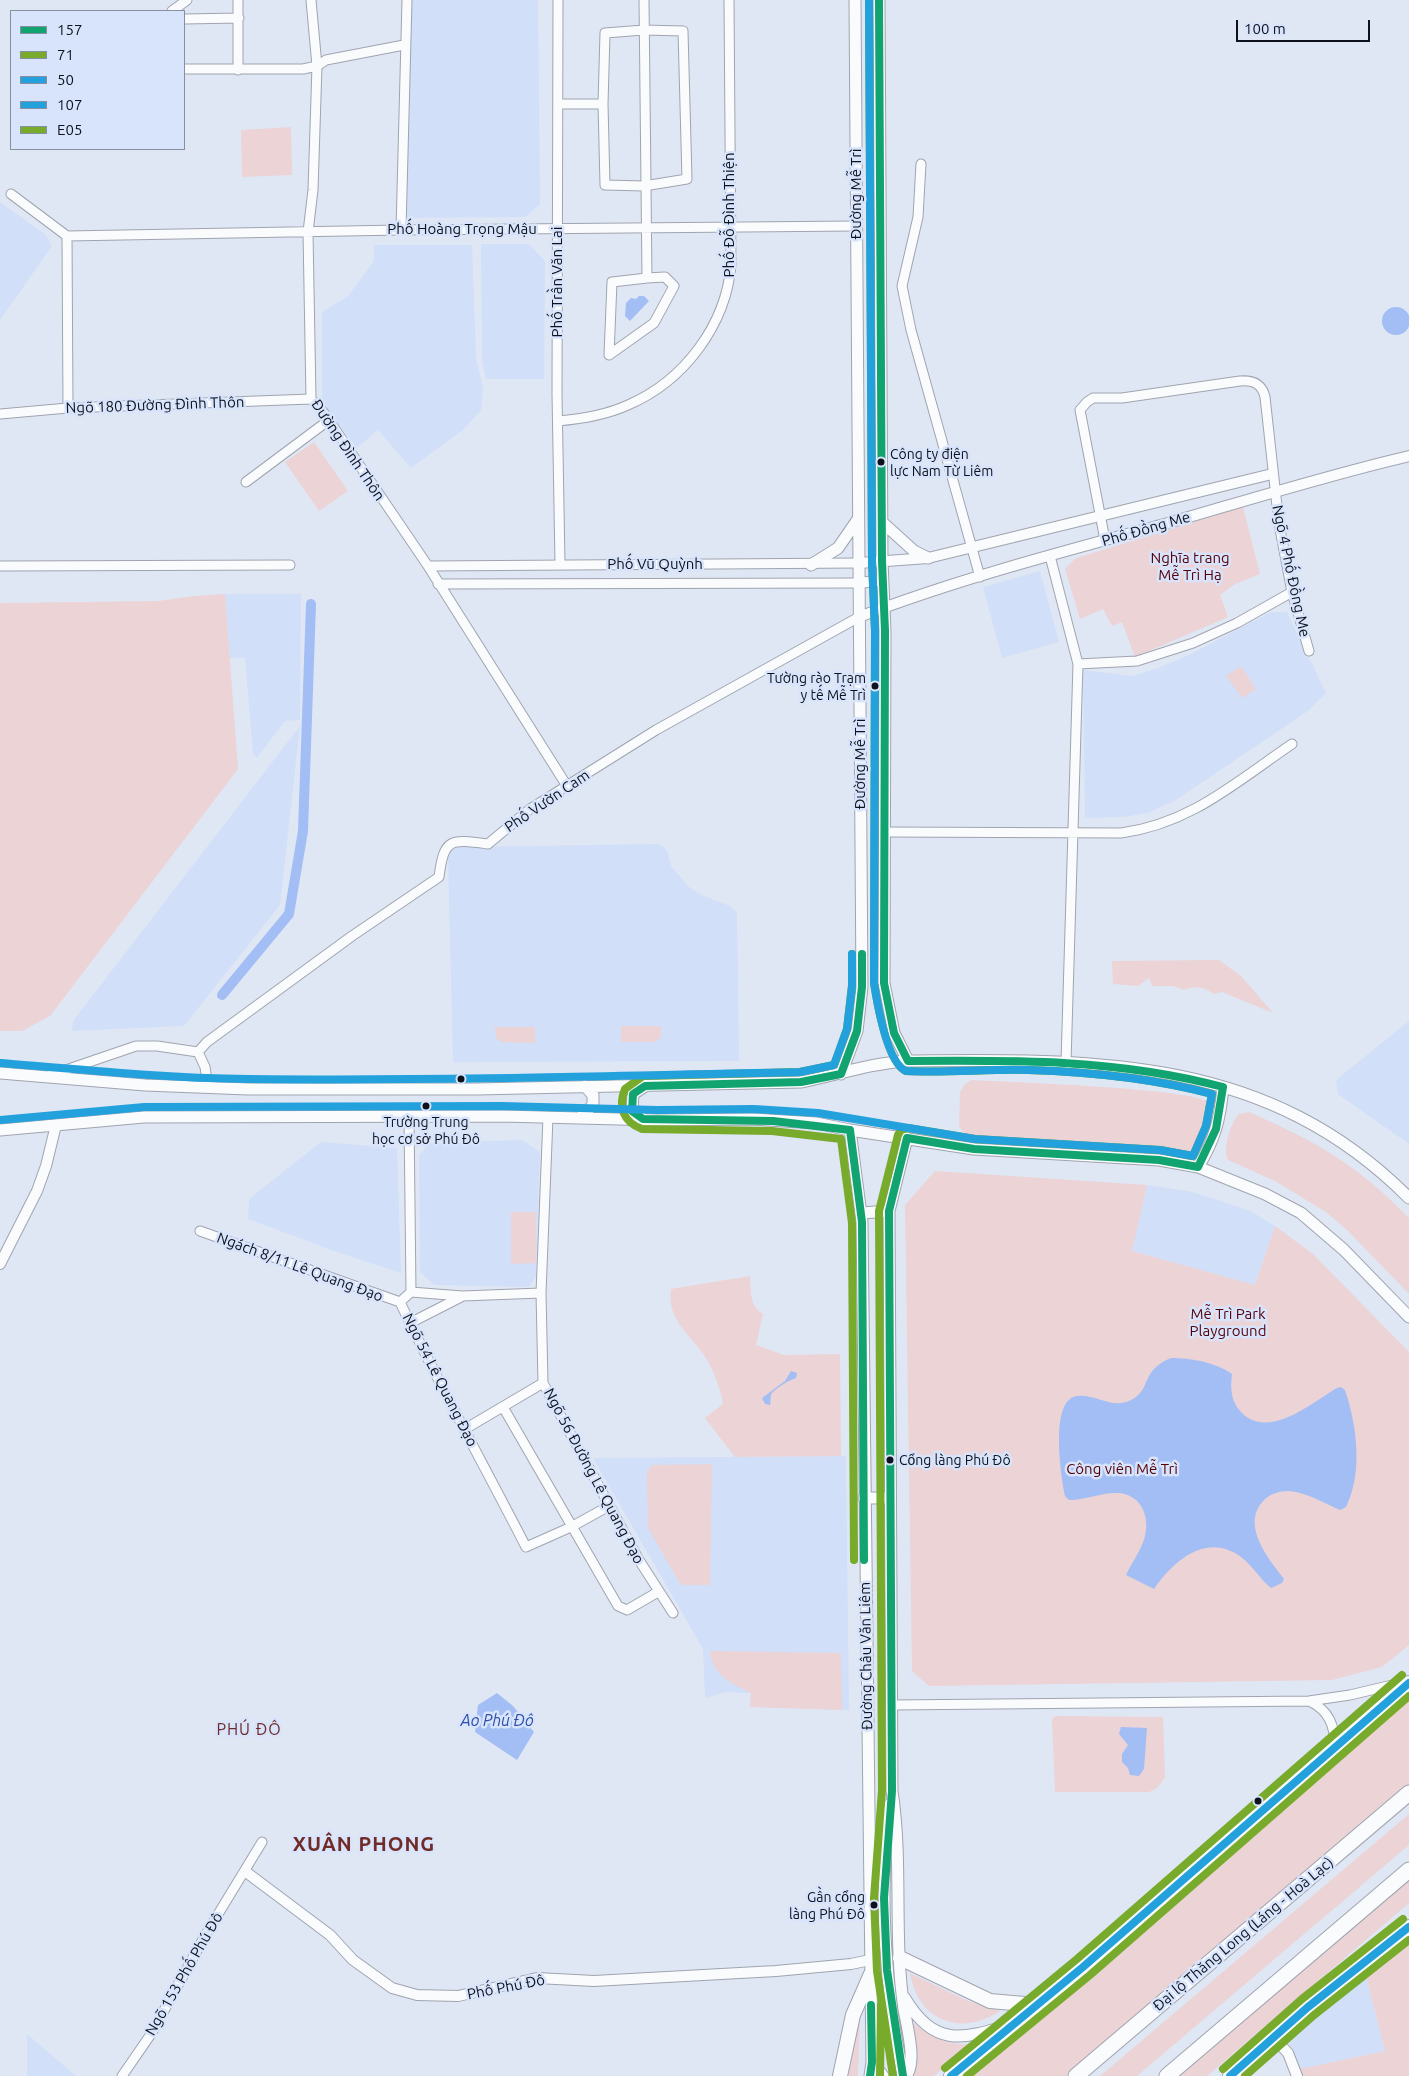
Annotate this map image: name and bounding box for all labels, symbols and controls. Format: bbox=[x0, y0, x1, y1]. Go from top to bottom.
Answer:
legend bbox=[10, 10, 185, 150]
scale bar bbox=[1239, 10, 1373, 42]
text: 100 m bbox=[1244, 20, 1286, 37]
text: 157 bbox=[57, 21, 82, 38]
text: 71 bbox=[57, 46, 74, 63]
text: 50 bbox=[57, 71, 74, 88]
text: 107 bbox=[57, 96, 82, 113]
text: E05 bbox=[57, 121, 82, 138]
street label: Đường Mễ Trì bbox=[847, 148, 865, 240]
street label: Phố Đỗ Đình Thiện bbox=[720, 152, 738, 278]
street label: Phố Hoàng Trọng Mậu bbox=[387, 220, 537, 238]
street label: Phố Trần Văn Lai bbox=[548, 227, 566, 337]
street label: Ngõ 180 Đường Đình Thôn bbox=[65, 393, 245, 417]
street label: Đường Đình Thôn bbox=[307, 396, 389, 504]
place label: Công ty điện lực Nam Từ Liêm bbox=[890, 446, 993, 478]
marker: Công ty điện lực Nam Từ Liêm bbox=[876, 457, 886, 467]
street label: Ngõ 4 Phố Đồng Me bbox=[1268, 503, 1314, 639]
street label: Phố Đồng Me bbox=[1100, 508, 1192, 550]
park label: Nghĩa trang Mễ Trì Hạ bbox=[1150, 549, 1230, 584]
street label: Phố Vũ Quỳnh bbox=[607, 555, 703, 573]
place label: Tường rào Trạm y tế Mễ Trì bbox=[767, 670, 866, 702]
marker: Tường rào Trạm y tế Mễ Trì bbox=[870, 681, 880, 691]
street label: Đường Mễ Trì bbox=[851, 718, 869, 810]
street label: Phố Vườn Cam bbox=[501, 766, 593, 836]
unlabelled marker bbox=[456, 1074, 466, 1084]
marker: Trường Trung học cơ sở Phú Đô bbox=[421, 1101, 431, 1111]
place label: Trường Trung học cơ sở Phú Đô bbox=[372, 1114, 480, 1146]
street label: Ngách 8/11 Lê Quang Đạo bbox=[214, 1229, 386, 1305]
park label: Mễ Trì Park Playground bbox=[1190, 1305, 1266, 1340]
street label: Ngõ 54 Lê Quang Đạo bbox=[399, 1310, 481, 1450]
street label: Ngõ 56 Đường Lê Quang Đạo bbox=[540, 1385, 648, 1567]
place label: Cổng làng Phú Đô bbox=[899, 1452, 1011, 1468]
marker: Cổng làng Phú Đô bbox=[885, 1455, 895, 1465]
park label: Công viên Mễ Trì bbox=[1066, 1460, 1178, 1478]
street label: Đường Châu Văn Liêm bbox=[856, 1582, 876, 1730]
water label: Ao Phú Đô bbox=[460, 1711, 534, 1731]
district label: PHÚ ĐÔ bbox=[216, 1720, 282, 1740]
unlabelled marker bbox=[1253, 1796, 1263, 1806]
district label: XUÂN PHONG bbox=[292, 1832, 436, 1856]
street label: Đại lộ Thăng Long (Láng - Hoà Lạc) bbox=[1149, 1853, 1337, 2015]
place label: Gần cổng làng Phú Đô bbox=[789, 1889, 865, 1921]
marker: Gần cổng làng Phú Đô bbox=[869, 1900, 879, 1910]
street label: Ngõ 153 Phố Phú Đô bbox=[141, 1909, 227, 2039]
street label: Phố Phú Đô bbox=[466, 1971, 546, 2003]

